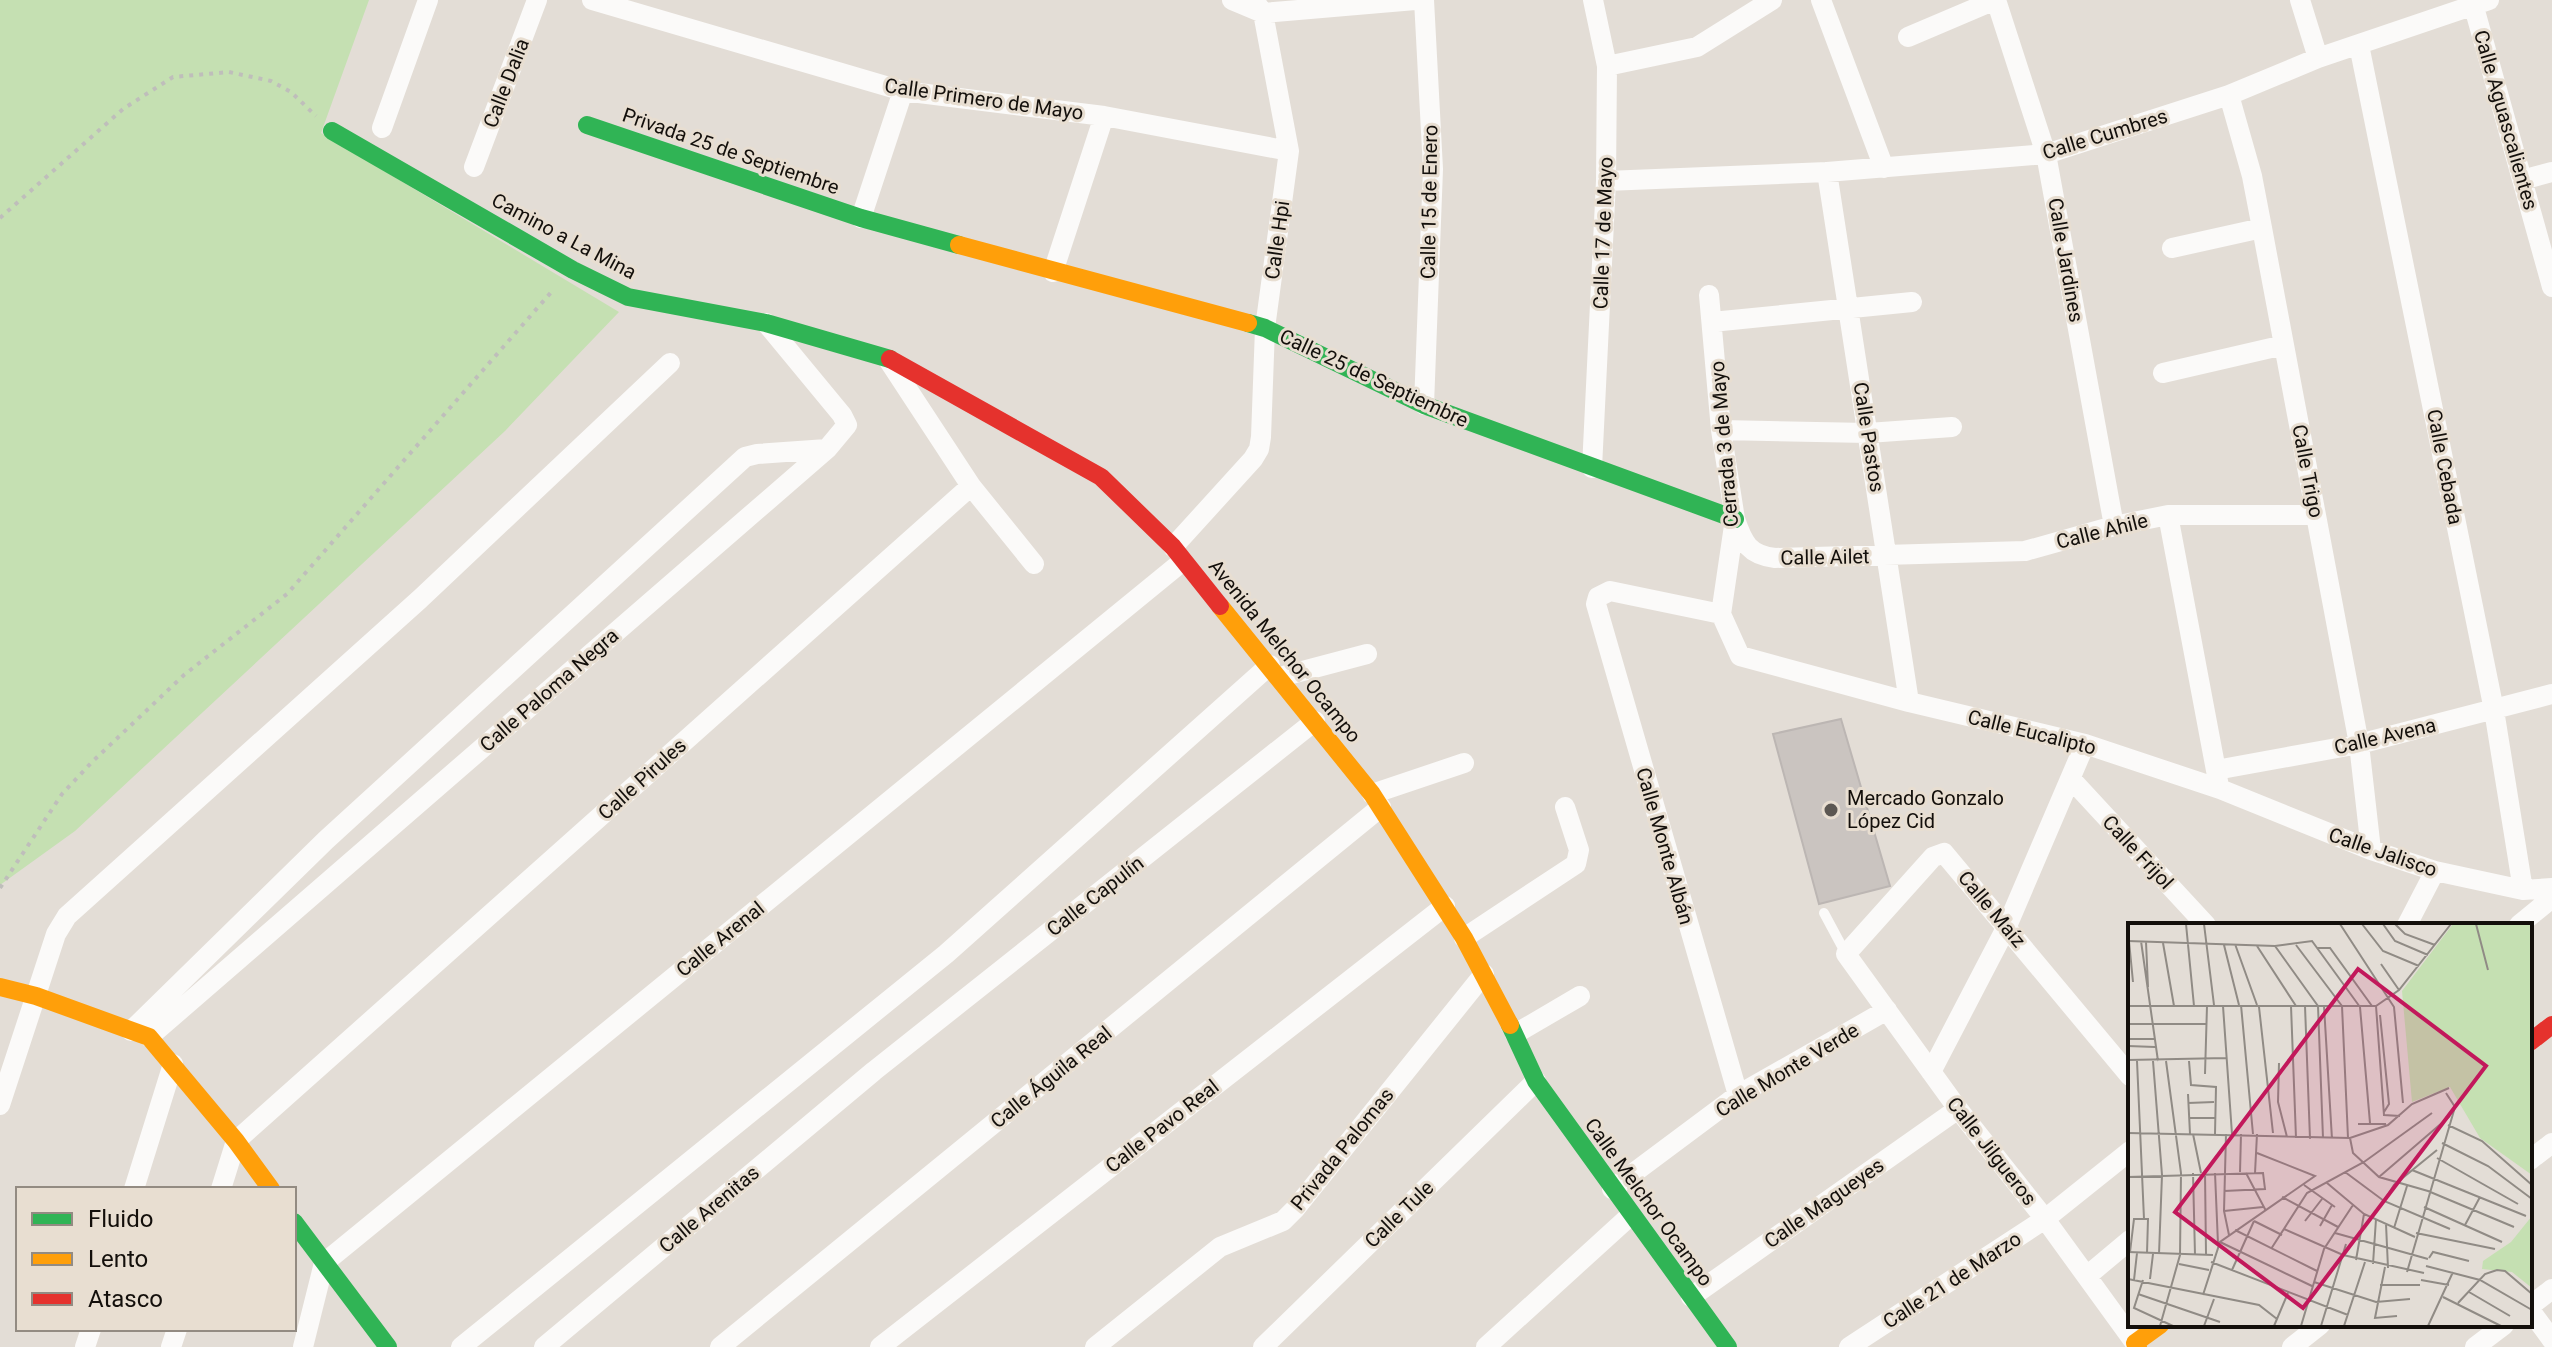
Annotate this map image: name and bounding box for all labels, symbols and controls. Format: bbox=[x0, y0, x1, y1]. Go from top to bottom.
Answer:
street label: Calle Aguascalientes bbox=[2469, 27, 2543, 213]
street label: Calle Dalia bbox=[478, 35, 534, 131]
street label: Calle Primero de Mayo bbox=[883, 73, 1085, 125]
street label: Privada 25 de Septiembre bbox=[619, 103, 843, 199]
street label: Calle Cumbres bbox=[2040, 104, 2170, 164]
street label: Calle 15 de Enero bbox=[1416, 125, 1442, 279]
street label: Calle 17 de Mayo bbox=[1588, 156, 1618, 310]
street label: Camino a La Mina bbox=[488, 188, 640, 284]
street label: Calle Jardines bbox=[2043, 196, 2089, 324]
street label: Calle Hpi bbox=[1260, 199, 1294, 281]
street label: Calle 25 de Septiembre bbox=[1276, 324, 1472, 432]
street label: Cerrada 3 de Mayo bbox=[1705, 360, 1743, 528]
street label: Calle Pastos bbox=[1848, 380, 1890, 494]
street label: Calle Cebada bbox=[2422, 407, 2468, 527]
street label: Calle Trigo bbox=[2287, 422, 2329, 520]
street label: Calle Ahile bbox=[2054, 508, 2150, 554]
street label: Calle Ailet bbox=[1780, 544, 1870, 570]
street label: Avenida Melchor Ocampo bbox=[1204, 555, 1366, 747]
street label: Calle Paloma Negra bbox=[475, 623, 623, 757]
street label: Calle Eucalipto bbox=[1965, 704, 2099, 760]
street label: Calle Avena bbox=[2332, 713, 2438, 759]
street label: Calle Pirules bbox=[593, 733, 691, 825]
street label: Calle Monte Albán bbox=[1631, 765, 1699, 927]
place label: Mercado Gonzalo López Cid bbox=[1847, 786, 2004, 833]
marker: Mercado Gonzalo López Cid bbox=[1822, 801, 1840, 819]
street label: Calle Frijol bbox=[2098, 810, 2178, 894]
street label: Calle Jalisco bbox=[2326, 822, 2440, 882]
street label: Calle Capulín bbox=[1042, 851, 1148, 941]
street label: Calle Maíz bbox=[1953, 866, 2031, 952]
street label: Calle Arenal bbox=[671, 896, 769, 982]
inset map bbox=[2128, 923, 2532, 1327]
street label: Calle Monte Verde bbox=[1711, 1018, 1863, 1122]
street label: Calle Águila Real bbox=[986, 1021, 1116, 1133]
street label: Calle Pavo Real bbox=[1101, 1074, 1223, 1178]
street label: Privada Palomas bbox=[1285, 1083, 1399, 1215]
street label: Calle Jilgueros bbox=[1942, 1092, 2042, 1210]
street label: Calle Melchor Ocampo bbox=[1580, 1113, 1718, 1291]
street label: Calle Magueyes bbox=[1760, 1153, 1888, 1253]
street label: Calle Arenitas bbox=[654, 1160, 764, 1258]
street label: Calle Tule bbox=[1360, 1175, 1438, 1253]
legend bbox=[16, 1187, 296, 1331]
text: Fluido bbox=[88, 1205, 153, 1233]
street label: Calle 21 de Marzo bbox=[1878, 1226, 2026, 1334]
text: Lento bbox=[88, 1245, 148, 1273]
text: Atasco bbox=[88, 1285, 163, 1313]

